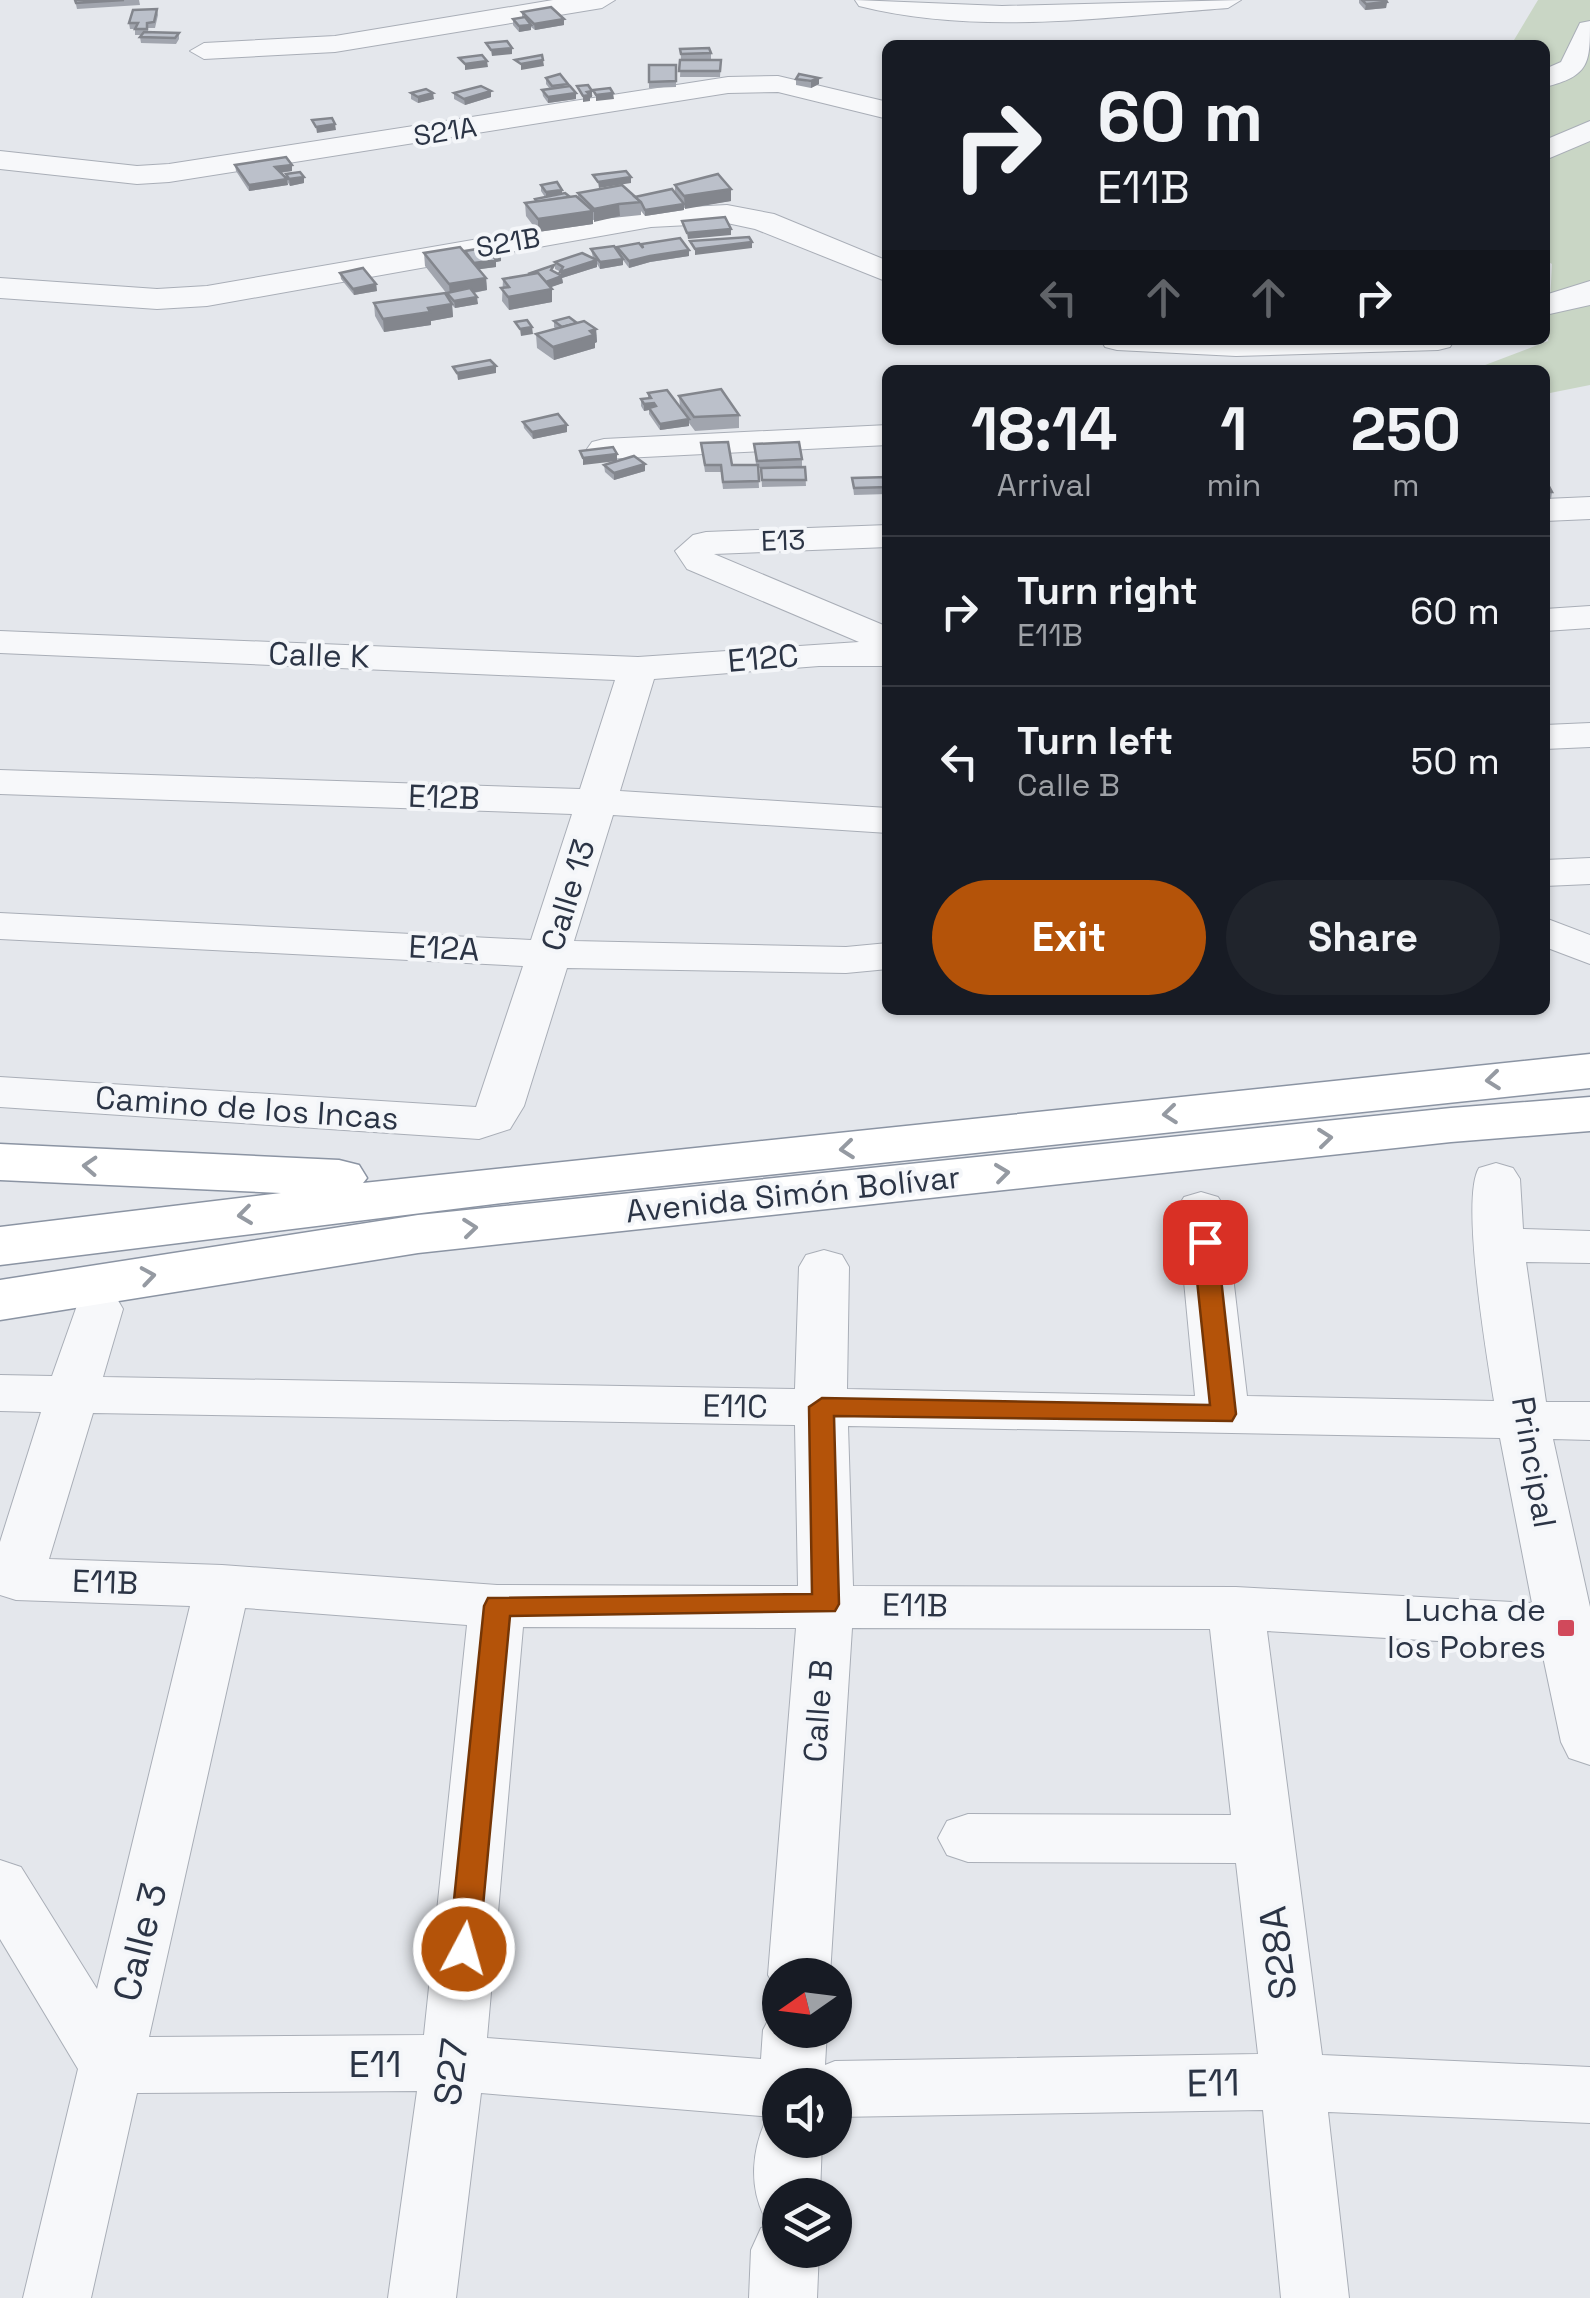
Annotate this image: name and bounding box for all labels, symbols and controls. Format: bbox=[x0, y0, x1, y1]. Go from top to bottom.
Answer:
text: 60 m bbox=[1097, 72, 1263, 161]
icon: right bbox=[932, 80, 1062, 210]
street label: S21A bbox=[411, 108, 479, 154]
text: E11B bbox=[1097, 159, 1190, 216]
street label: S21B bbox=[473, 219, 543, 265]
icon: left bbox=[1031, 270, 1086, 325]
icon: ahead bbox=[1136, 270, 1191, 325]
icon: ahead bbox=[1241, 270, 1296, 325]
icon: right bbox=[1346, 270, 1401, 325]
text: 18:14 bbox=[971, 391, 1117, 468]
text: 1 bbox=[1220, 391, 1247, 468]
text: 250 bbox=[1350, 391, 1461, 468]
text: Arrival bbox=[997, 465, 1092, 505]
text: min bbox=[1206, 465, 1261, 505]
text: m bbox=[1392, 465, 1419, 505]
street label: E13 bbox=[760, 521, 806, 559]
text: Turn right bbox=[1017, 567, 1198, 615]
icon: right bbox=[932, 584, 987, 639]
text: 60 m bbox=[1410, 587, 1500, 635]
text: E11B bbox=[1017, 615, 1083, 655]
street label: Calle K bbox=[268, 633, 371, 677]
street label: E12C bbox=[726, 635, 800, 681]
text: Turn left bbox=[1017, 717, 1173, 765]
icon: left bbox=[932, 734, 987, 789]
text: 50 m bbox=[1410, 737, 1500, 785]
text: Calle B bbox=[1017, 765, 1120, 805]
street label: E12B bbox=[407, 776, 481, 818]
street label: Calle 13 bbox=[532, 834, 604, 956]
button: Exit bbox=[932, 880, 1206, 995]
button: Share bbox=[1226, 880, 1500, 995]
street label: E12A bbox=[408, 926, 480, 970]
one-way arrow bbox=[1485, 1069, 1501, 1091]
street label: Camino de los Incas bbox=[94, 1077, 400, 1139]
one-way arrow bbox=[1161, 1103, 1177, 1124]
one-way arrow bbox=[1317, 1128, 1333, 1149]
one-way arrow bbox=[838, 1137, 854, 1159]
one-way arrow bbox=[81, 1156, 97, 1177]
street label: Avenida Simón Bolívar bbox=[624, 1157, 962, 1231]
one-way arrow bbox=[994, 1163, 1010, 1184]
pin bbox=[1163, 1200, 1248, 1285]
one-way arrow bbox=[237, 1204, 253, 1225]
icon: arrive bbox=[1178, 1215, 1233, 1270]
one-way arrow bbox=[462, 1218, 478, 1239]
one-way arrow bbox=[140, 1266, 157, 1287]
street label: E11C bbox=[702, 1385, 768, 1427]
street label: Principal bbox=[1503, 1393, 1565, 1531]
street label: E11B bbox=[71, 1561, 139, 1603]
street label: E11B bbox=[882, 1584, 948, 1626]
place label: Lucha de los Pobres bbox=[1387, 1590, 1546, 1667]
marker: Lucha de los Pobres bbox=[1555, 1617, 1577, 1639]
street label: Calle B bbox=[794, 1658, 842, 1764]
street label: Calle 3 bbox=[102, 1878, 178, 2006]
position arrow bbox=[412, 1897, 516, 2001]
street label: S28A bbox=[1248, 1904, 1308, 2002]
north arrow bbox=[762, 1958, 852, 2048]
map controls bbox=[762, 1958, 852, 2268]
street label: S27 bbox=[423, 2036, 479, 2108]
street label: E11 bbox=[348, 2040, 402, 2088]
street label: E11 bbox=[1186, 2059, 1240, 2107]
button: sound bbox=[762, 2068, 852, 2158]
button: layers bbox=[762, 2178, 852, 2268]

